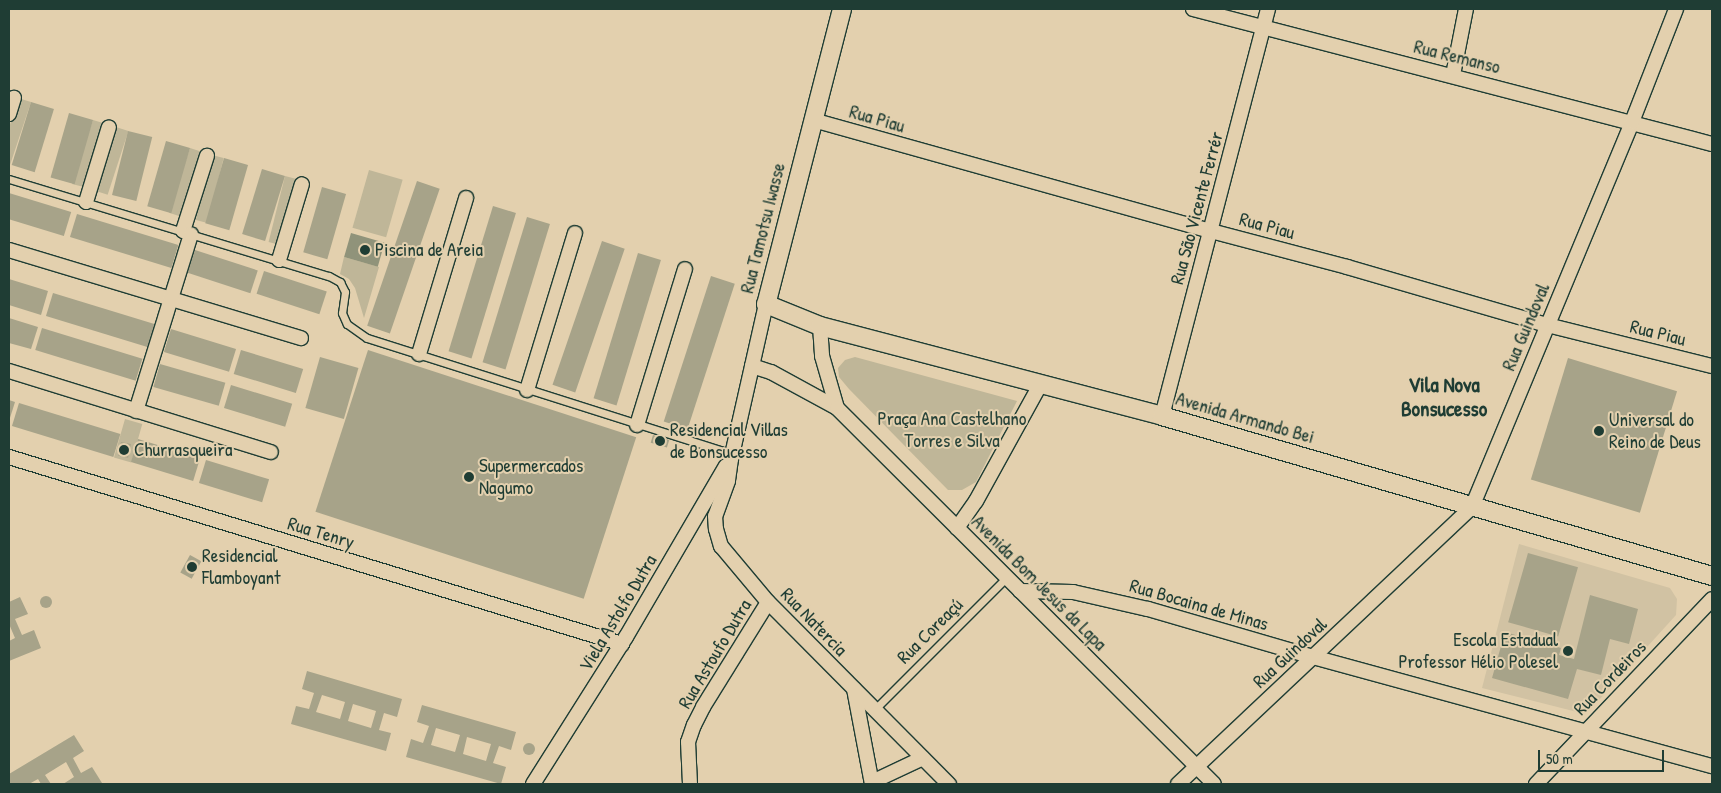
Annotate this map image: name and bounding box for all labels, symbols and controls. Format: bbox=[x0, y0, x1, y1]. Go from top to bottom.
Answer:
street label: Rua Remanso bbox=[1411, 35, 1503, 79]
street label: Rua Piau bbox=[847, 100, 907, 138]
street label: Rua São Vicente Ferrér bbox=[1166, 129, 1228, 287]
street label: Rua Tamotsu Iwasse bbox=[736, 160, 790, 296]
street label: Rua Piau bbox=[1237, 208, 1297, 244]
place label: Piscina de Areia bbox=[375, 239, 483, 261]
marker: Piscina de Areia bbox=[359, 244, 371, 256]
street label: Rua Guindoval bbox=[1497, 280, 1555, 374]
street label: Rua Piau bbox=[1628, 315, 1688, 351]
district label: Vila Nova Bonsucesso bbox=[1401, 372, 1487, 422]
street label: Avenida Armando Bei bbox=[1173, 387, 1317, 449]
park label: Praça Ana Castelhano Torres e Silva bbox=[878, 408, 1026, 452]
place label: Universal do Reino de Deus bbox=[1609, 409, 1701, 453]
place label: Residencial Villas de Bonsucesso bbox=[670, 419, 788, 463]
marker: Universal do Reino de Deus bbox=[1593, 425, 1605, 437]
marker: Residencial Villas de Bonsucesso bbox=[654, 435, 666, 447]
place label: Churrasqueira bbox=[134, 439, 232, 461]
marker: Churrasqueira bbox=[118, 444, 130, 456]
place label: Supermercados Nagumo bbox=[479, 455, 583, 499]
marker: Supermercados Nagumo bbox=[463, 471, 475, 483]
street label: Avenida Bom Jesus da Lapa bbox=[967, 511, 1111, 655]
street label: Rua Tenry bbox=[285, 512, 357, 554]
place label: Residencial Flamboyant bbox=[202, 545, 281, 589]
street label: Viela Astolfo Dutra bbox=[574, 551, 662, 675]
marker: Residencial Flamboyant bbox=[186, 561, 198, 573]
street label: Rua Bocaina de Minas bbox=[1127, 574, 1271, 636]
street label: Rua Natercia bbox=[776, 583, 852, 661]
street label: Rua Coreaçú bbox=[892, 593, 968, 669]
street label: Rua Astoufo Dutra bbox=[674, 595, 756, 713]
street label: Rua Guindoval bbox=[1248, 613, 1332, 693]
place label: Escola Estadual Professor Hélio Polesel bbox=[1398, 629, 1558, 673]
street label: Rua Cordeiros bbox=[1569, 636, 1651, 720]
marker: Escola Estadual Professor Hélio Polesel bbox=[1562, 645, 1574, 657]
scale bar bbox=[1541, 740, 1667, 772]
text: 50 m bbox=[1546, 748, 1573, 769]

